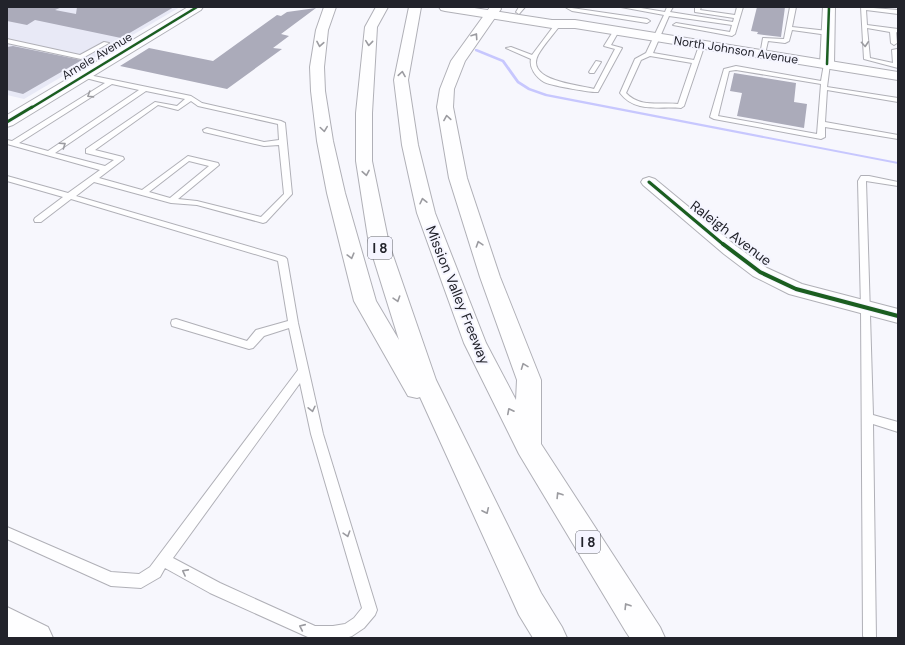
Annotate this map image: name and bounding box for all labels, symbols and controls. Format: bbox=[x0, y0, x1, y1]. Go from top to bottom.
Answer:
street label: Arnele Avenue bbox=[59, 29, 135, 83]
street label: North Johnson Avenue bbox=[673, 32, 799, 68]
one-way arrow bbox=[470, 33, 478, 40]
one-way arrow bbox=[365, 40, 374, 46]
one-way arrow bbox=[316, 41, 324, 47]
one-way arrow bbox=[860, 41, 869, 47]
one-way arrow bbox=[397, 71, 406, 77]
one-way arrow bbox=[87, 90, 94, 98]
one-way arrow bbox=[443, 115, 452, 122]
one-way arrow bbox=[319, 126, 328, 132]
one-way arrow bbox=[59, 142, 66, 150]
one-way arrow bbox=[362, 170, 370, 176]
street label: Raleigh Avenue bbox=[687, 197, 775, 270]
one-way arrow bbox=[419, 198, 427, 205]
street label: Mission Valley Freeway bbox=[422, 223, 494, 367]
road number: I 8 bbox=[368, 237, 392, 259]
one-way arrow bbox=[476, 241, 484, 248]
one-way arrow bbox=[347, 253, 355, 259]
one-way arrow bbox=[392, 295, 401, 302]
one-way arrow bbox=[521, 363, 529, 370]
one-way arrow bbox=[307, 406, 315, 412]
one-way arrow bbox=[507, 408, 515, 416]
one-way arrow bbox=[556, 492, 563, 499]
one-way arrow bbox=[481, 507, 489, 515]
one-way arrow bbox=[342, 530, 351, 537]
road number: I 8 bbox=[576, 531, 600, 553]
one-way arrow bbox=[182, 569, 189, 577]
one-way arrow bbox=[625, 603, 632, 610]
one-way arrow bbox=[299, 624, 307, 632]

